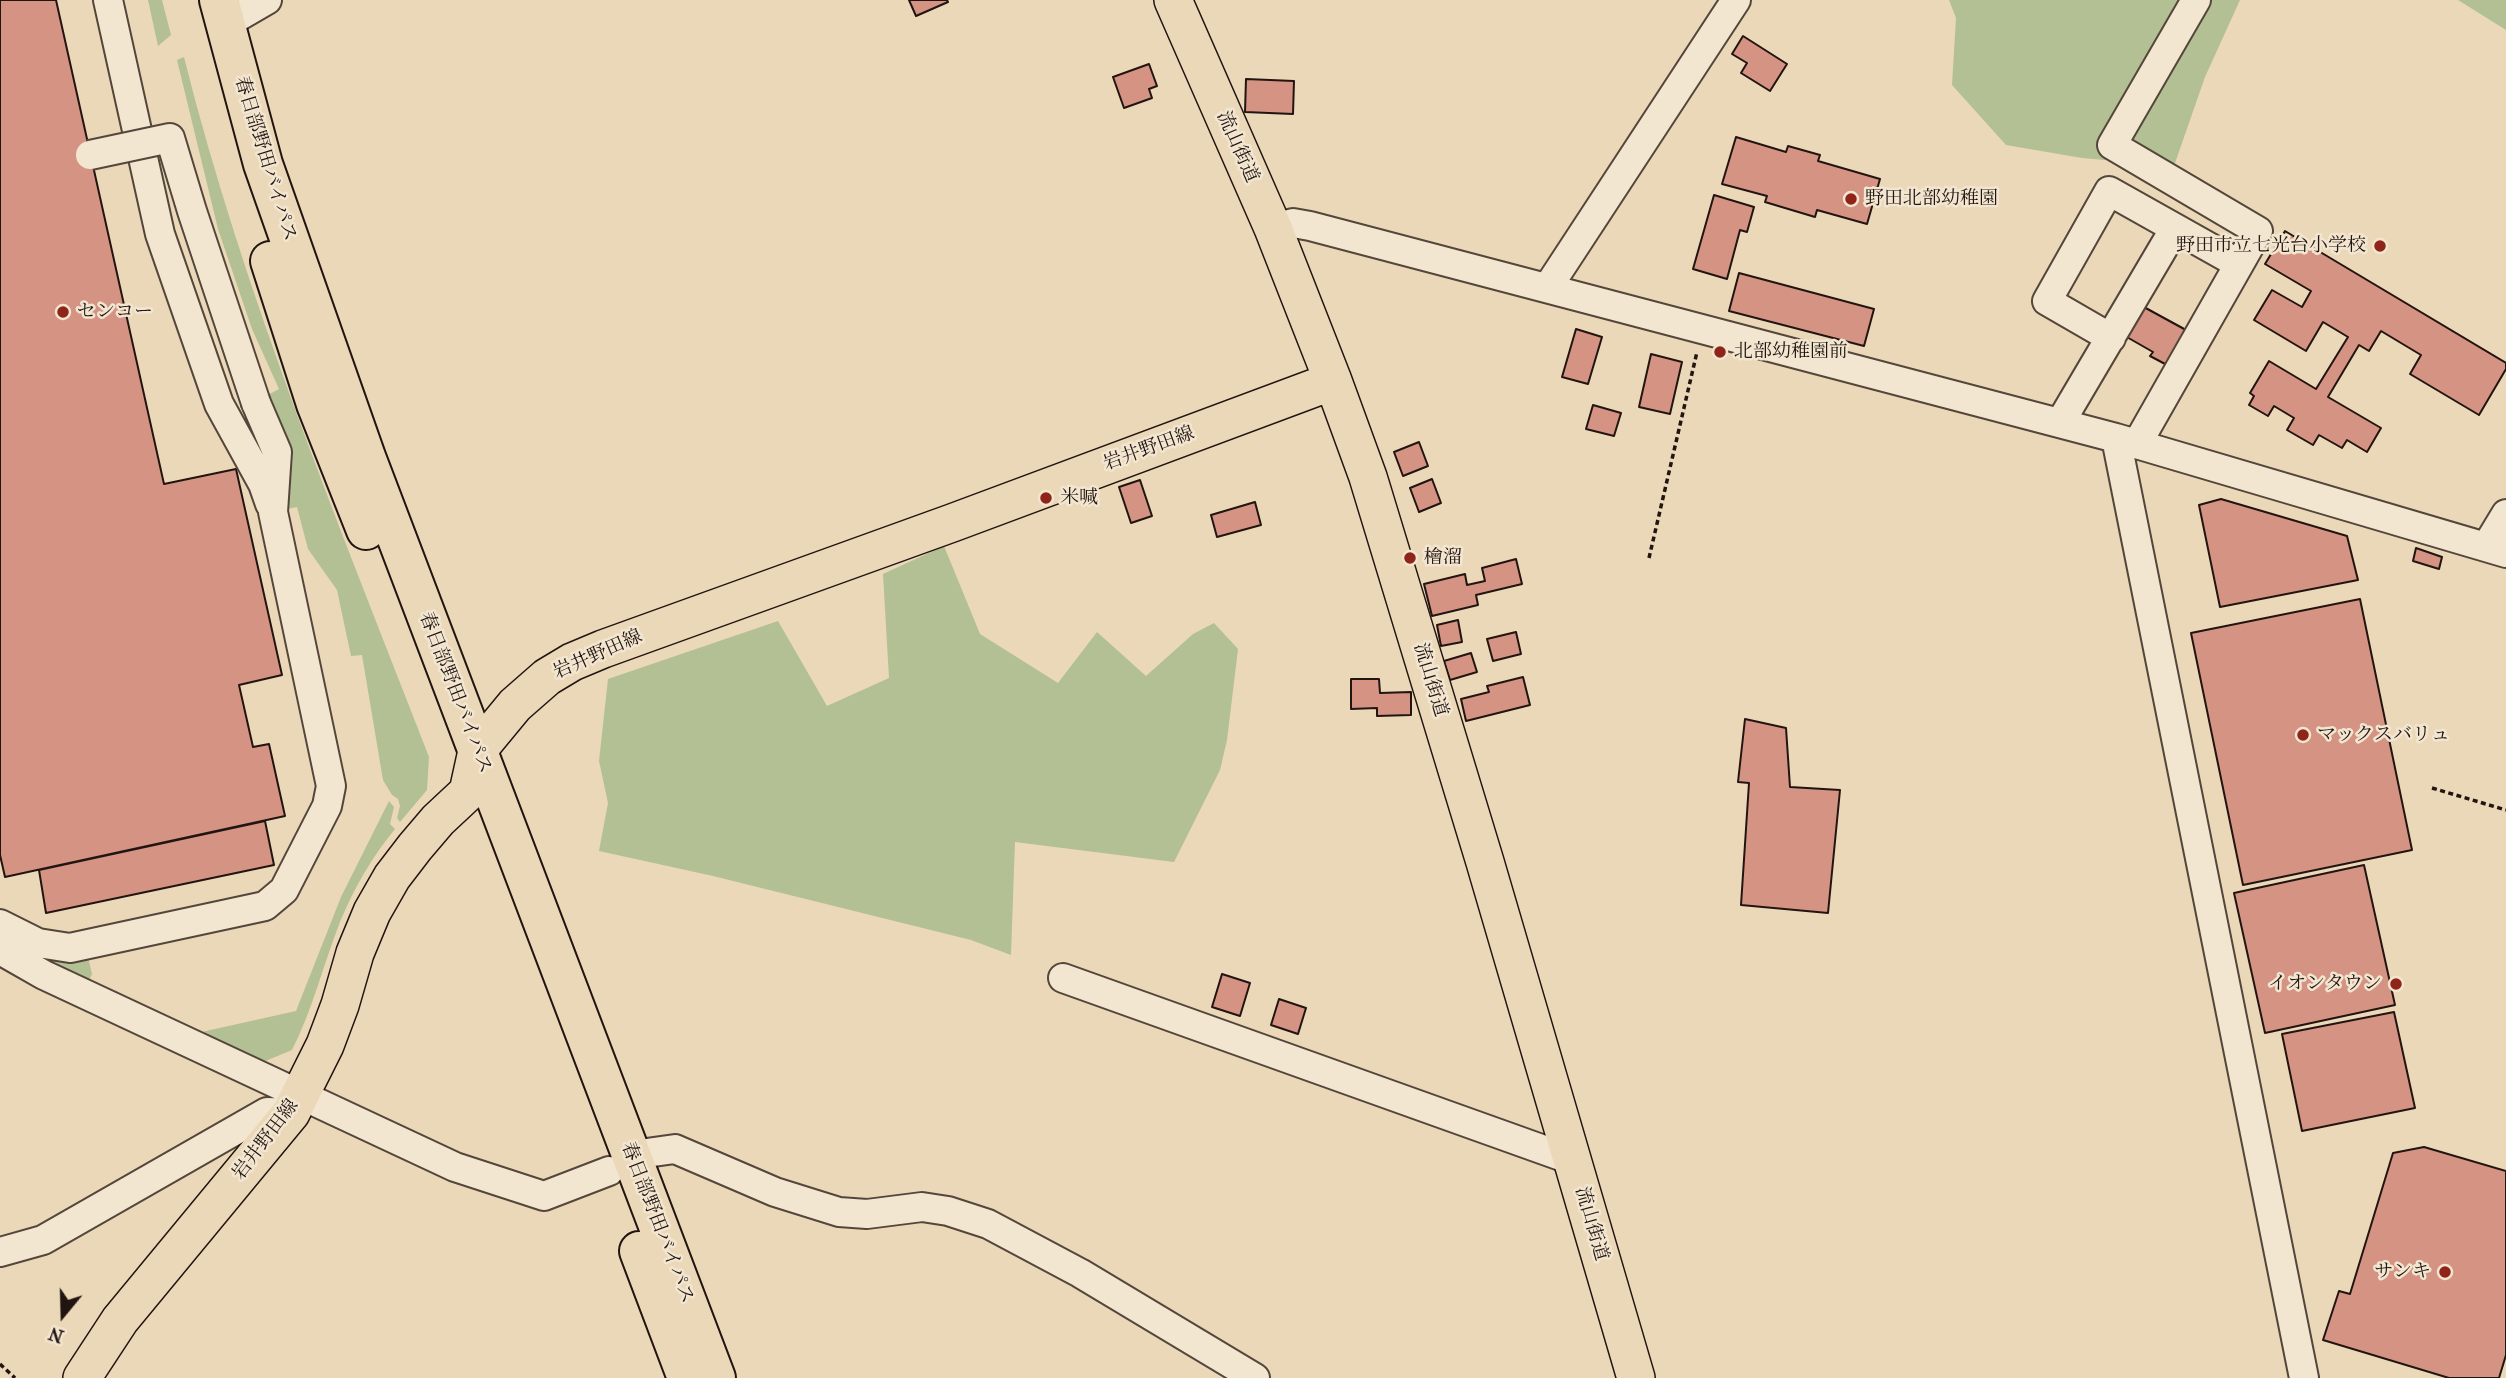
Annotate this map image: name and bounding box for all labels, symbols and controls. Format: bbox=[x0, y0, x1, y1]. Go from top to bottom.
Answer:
street label: 春日部野田バイパス bbox=[229, 74, 301, 244]
street label: 流山街道 bbox=[1211, 108, 1263, 186]
place label: 野田北部幼稚園 bbox=[1865, 188, 1998, 210]
marker: 野田北部幼稚園 bbox=[1843, 191, 1859, 207]
place label: 野田市立七光台小学校 bbox=[2176, 235, 2366, 257]
marker: 野田市立七光台小学校 bbox=[2372, 238, 2388, 254]
place label: センコー bbox=[77, 301, 153, 323]
marker: センコー bbox=[55, 304, 71, 320]
place label: 北部幼稚園前 bbox=[1734, 341, 1848, 363]
marker: 北部幼稚園前 bbox=[1712, 344, 1728, 360]
street label: 岩井野田線 bbox=[1100, 422, 1198, 476]
place label: 米喊 bbox=[1060, 487, 1098, 509]
marker: 米喊 bbox=[1038, 490, 1054, 506]
place label: 檜溜 bbox=[1424, 547, 1462, 569]
marker: 檜溜 bbox=[1402, 550, 1418, 566]
street label: 春日部野田バイパス bbox=[414, 609, 496, 777]
street label: 岩井野田線 bbox=[550, 625, 646, 685]
street label: 流山街道 bbox=[1408, 640, 1452, 720]
place label: マックスバリュ bbox=[2317, 724, 2450, 746]
marker: マックスバリュ bbox=[2295, 727, 2311, 743]
place label: イオンタウン bbox=[2268, 973, 2382, 995]
marker: イオンタウン bbox=[2388, 976, 2404, 992]
street label: 岩井野田線 bbox=[228, 1095, 304, 1185]
street label: 春日部野田バイパス bbox=[616, 1139, 698, 1307]
street label: 流山街道 bbox=[1570, 1184, 1612, 1264]
place label: サンキ bbox=[2374, 1261, 2431, 1283]
marker: サンキ bbox=[2437, 1264, 2453, 1280]
north arrow bbox=[28, 1280, 98, 1350]
text: N bbox=[46, 1322, 67, 1348]

